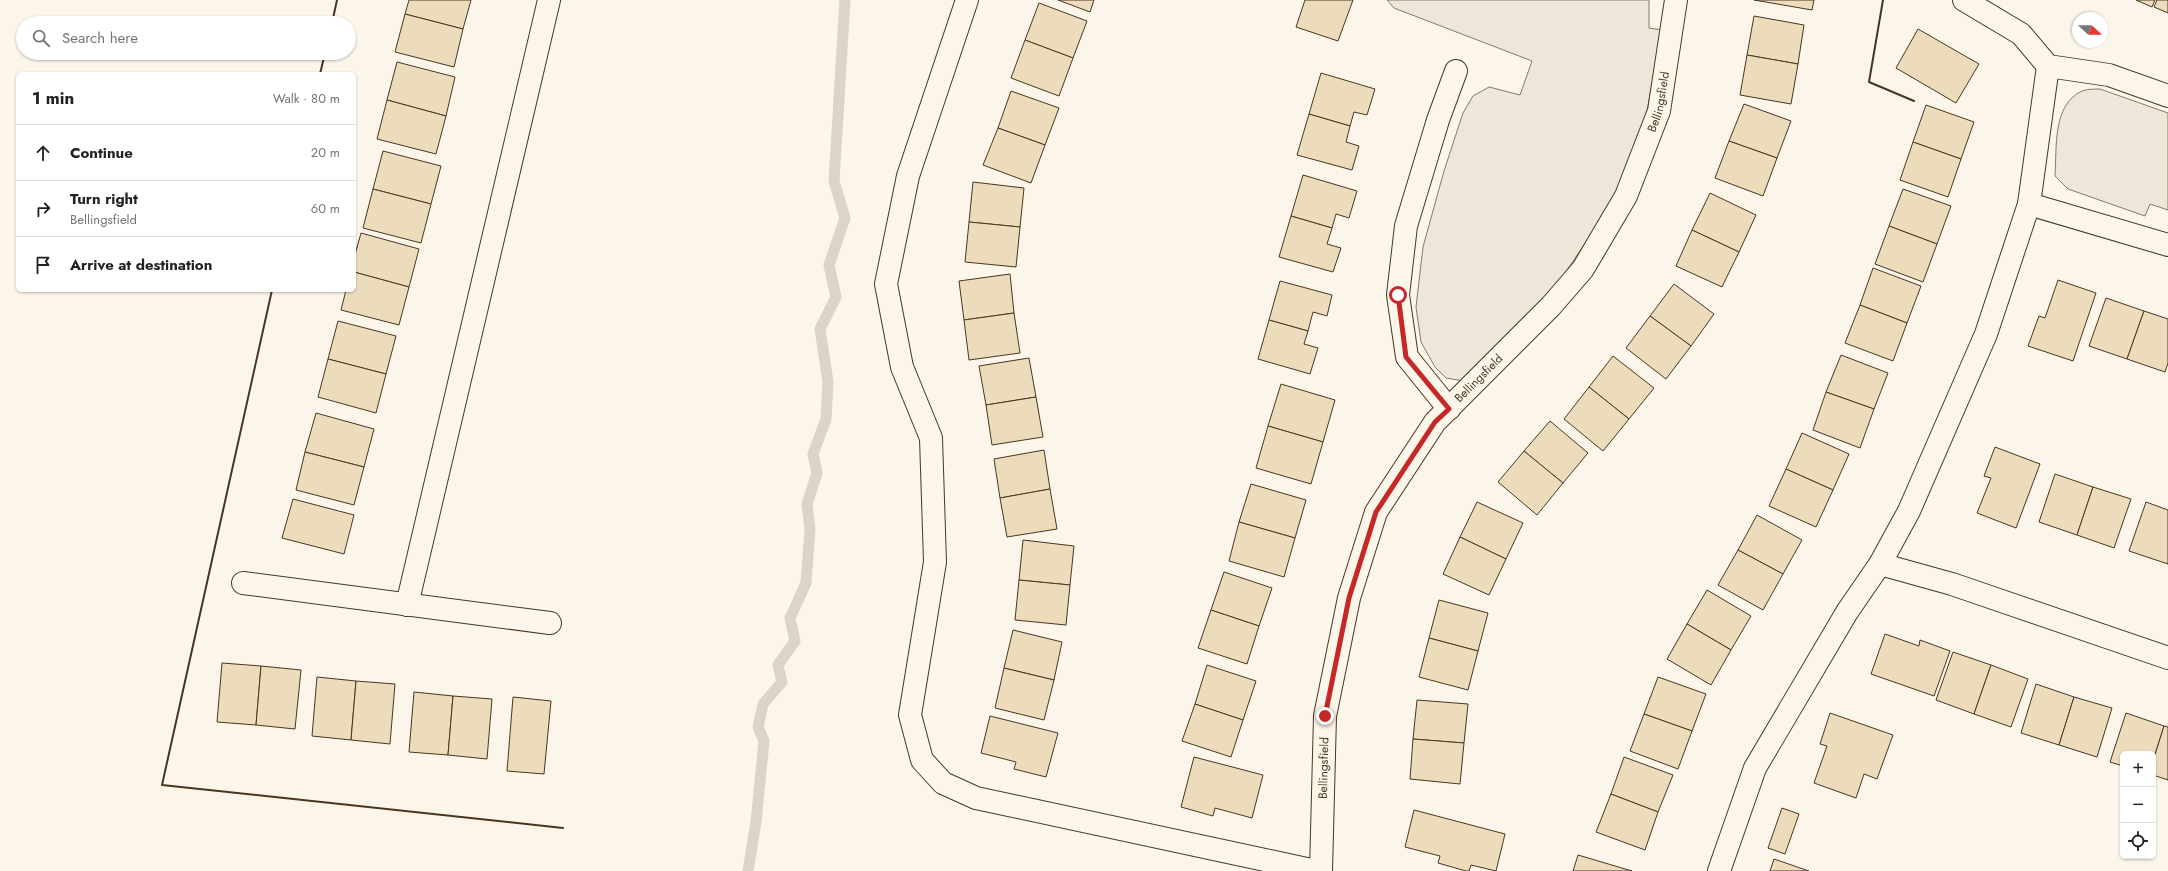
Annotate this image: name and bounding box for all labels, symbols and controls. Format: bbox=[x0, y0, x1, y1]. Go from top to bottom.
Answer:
north arrow bbox=[2072, 12, 2108, 48]
search box bbox=[16, 16, 356, 60]
icon: search bbox=[30, 27, 52, 49]
text: Search here bbox=[62, 27, 138, 49]
street label: Bellingsfield bbox=[1643, 70, 1674, 135]
text: 1 min bbox=[32, 86, 74, 110]
text: Walk · 80 m bbox=[273, 89, 340, 108]
icon: ahead bbox=[32, 142, 54, 164]
text: Continue bbox=[70, 142, 133, 164]
text: 20 m bbox=[311, 143, 340, 162]
text: Turn right bbox=[70, 188, 138, 210]
icon: right bbox=[32, 198, 54, 220]
text: 60 m bbox=[311, 199, 340, 218]
text: Bellingsfield bbox=[70, 210, 137, 229]
icon: arrive bbox=[32, 254, 54, 276]
text: Arrive at destination bbox=[70, 254, 212, 276]
route start bbox=[1389, 286, 1407, 304]
street label: Bellingsfield bbox=[1450, 350, 1507, 407]
route end bbox=[1316, 707, 1334, 725]
street label: Bellingsfield bbox=[1314, 737, 1333, 799]
map controls bbox=[2120, 751, 2156, 859]
button: + bbox=[2120, 751, 2156, 787]
button: − bbox=[2120, 787, 2156, 823]
button: locate bbox=[2120, 823, 2156, 859]

